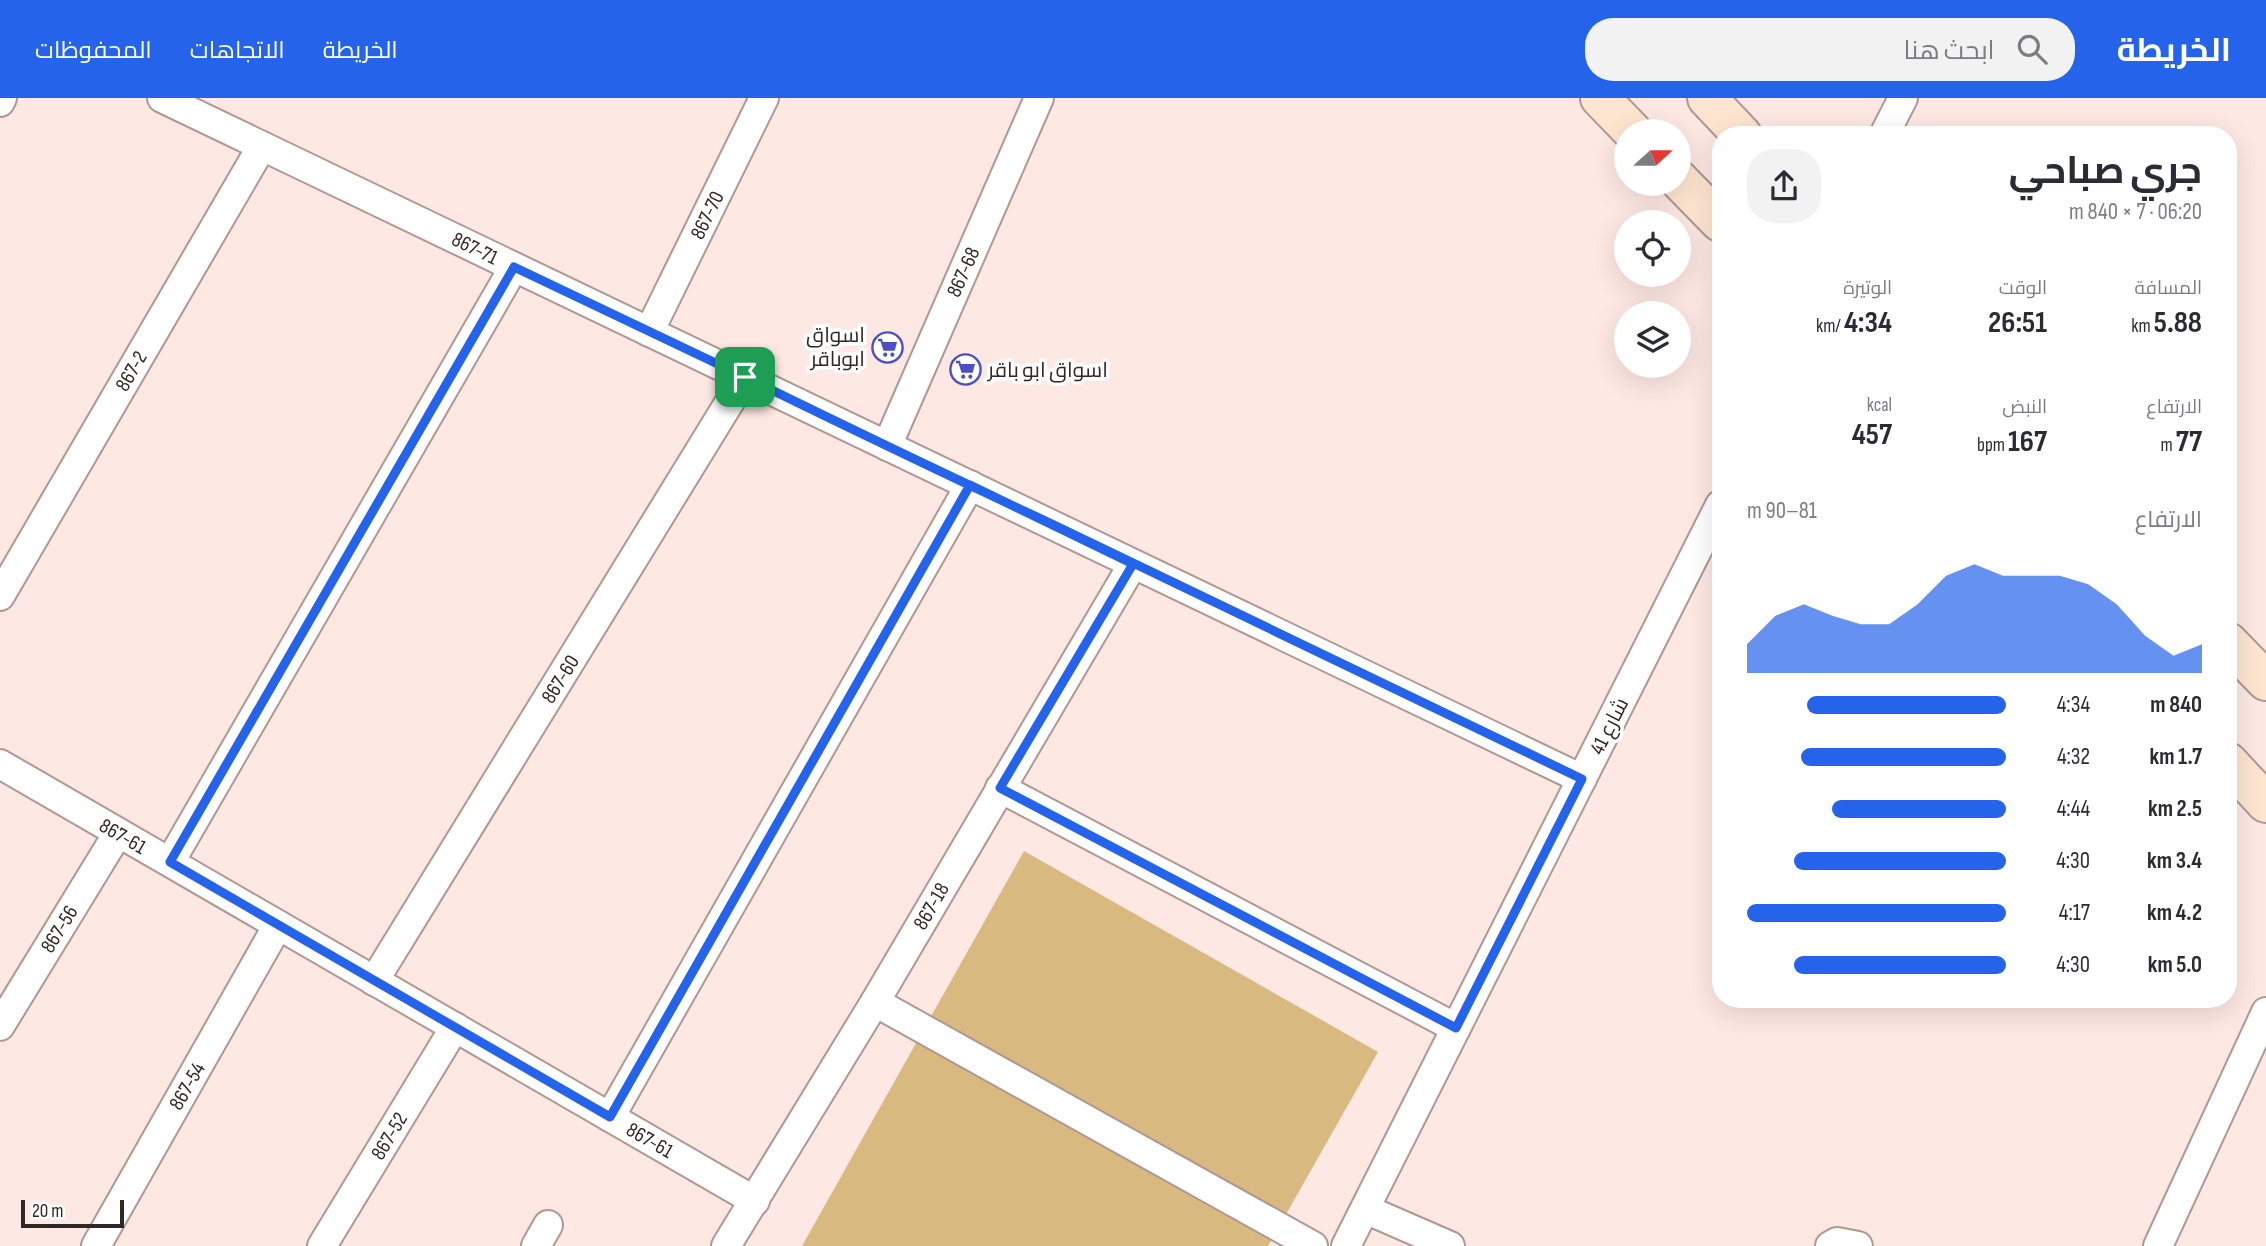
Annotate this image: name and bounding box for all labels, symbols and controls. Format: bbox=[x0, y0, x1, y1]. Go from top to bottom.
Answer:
search box bbox=[1585, 18, 2075, 81]
icon: search bbox=[2013, 30, 2051, 68]
text: الخريطة bbox=[2117, 31, 2231, 71]
text: المحفوظات bbox=[35, 36, 152, 65]
text: الاتجاهات bbox=[190, 36, 285, 65]
text: الخريطة bbox=[323, 36, 398, 65]
text: ابحث هنا bbox=[1904, 36, 1995, 67]
north arrow bbox=[1614, 119, 1690, 196]
map controls bbox=[1614, 119, 1691, 378]
button: share bbox=[1747, 149, 1821, 223]
text: جري صباحي bbox=[2009, 149, 2202, 194]
street label: 867-70 bbox=[685, 187, 730, 243]
text: 06:20 · 7 × 840 m bbox=[2069, 198, 2202, 226]
button: locate bbox=[1614, 210, 1691, 287]
street label: 867-71 bbox=[448, 227, 503, 271]
street label: 867-68 bbox=[941, 243, 985, 301]
text: الوتيرة bbox=[1843, 277, 1892, 300]
text: الوقت bbox=[1999, 277, 2047, 300]
text: المسافة bbox=[2134, 277, 2202, 300]
button: layers bbox=[1614, 301, 1691, 378]
text: 4:34 bbox=[1844, 305, 1892, 341]
text: 26:51 bbox=[1988, 305, 2047, 341]
text: 5.88 bbox=[2154, 305, 2202, 341]
text: /km bbox=[1816, 315, 1844, 338]
text: km bbox=[2131, 315, 2154, 338]
place label: اسواق ابوباقر bbox=[806, 323, 865, 372]
supermarket icon: اسواق ابوباقر bbox=[871, 330, 905, 364]
street label: 867-2 bbox=[110, 347, 153, 396]
pin bbox=[715, 347, 775, 407]
supermarket icon: اسواق ابو باقر bbox=[948, 353, 982, 387]
icon: arrive bbox=[726, 358, 764, 396]
place label: اسواق ابو باقر bbox=[987, 358, 1108, 383]
text: kcal bbox=[1867, 394, 1892, 417]
text: النبض bbox=[2002, 396, 2047, 419]
text: الارتفاع bbox=[2146, 396, 2202, 419]
text: 457 bbox=[1852, 417, 1892, 453]
text: 167 bbox=[2008, 424, 2047, 460]
text: 77 bbox=[2176, 424, 2202, 460]
text: bpm bbox=[1977, 434, 2008, 457]
text: m bbox=[2160, 434, 2176, 457]
text: 81–90 m bbox=[1747, 497, 1817, 525]
text: الارتفاع bbox=[2135, 506, 2202, 534]
street label: 867-60 bbox=[536, 651, 585, 708]
text: 4:34 bbox=[2057, 691, 2090, 719]
text: 840 m bbox=[2150, 691, 2202, 719]
street label: شارع 41 bbox=[1585, 694, 1635, 759]
text: 4:32 bbox=[2057, 743, 2090, 771]
text: 1.7 km bbox=[2149, 743, 2202, 771]
text: 4:44 bbox=[2057, 795, 2090, 823]
text: 2.5 km bbox=[2148, 795, 2202, 823]
street label: 867-61 bbox=[95, 813, 151, 860]
text: 4:30 bbox=[2056, 847, 2090, 875]
text: 3.4 km bbox=[2147, 847, 2202, 875]
street label: 867-18 bbox=[908, 878, 955, 934]
text: 4:17 bbox=[2059, 899, 2090, 927]
text: 4.2 km bbox=[2147, 899, 2202, 927]
street label: 867-56 bbox=[35, 901, 84, 958]
text: 4:30 bbox=[2056, 951, 2090, 979]
text: 5.0 km bbox=[2148, 951, 2202, 979]
street label: 867-54 bbox=[164, 1058, 211, 1114]
street label: 867-52 bbox=[366, 1108, 413, 1164]
street label: 867-61 bbox=[622, 1117, 678, 1164]
scale bar bbox=[21, 1197, 124, 1229]
text: 20 m bbox=[32, 1200, 64, 1223]

